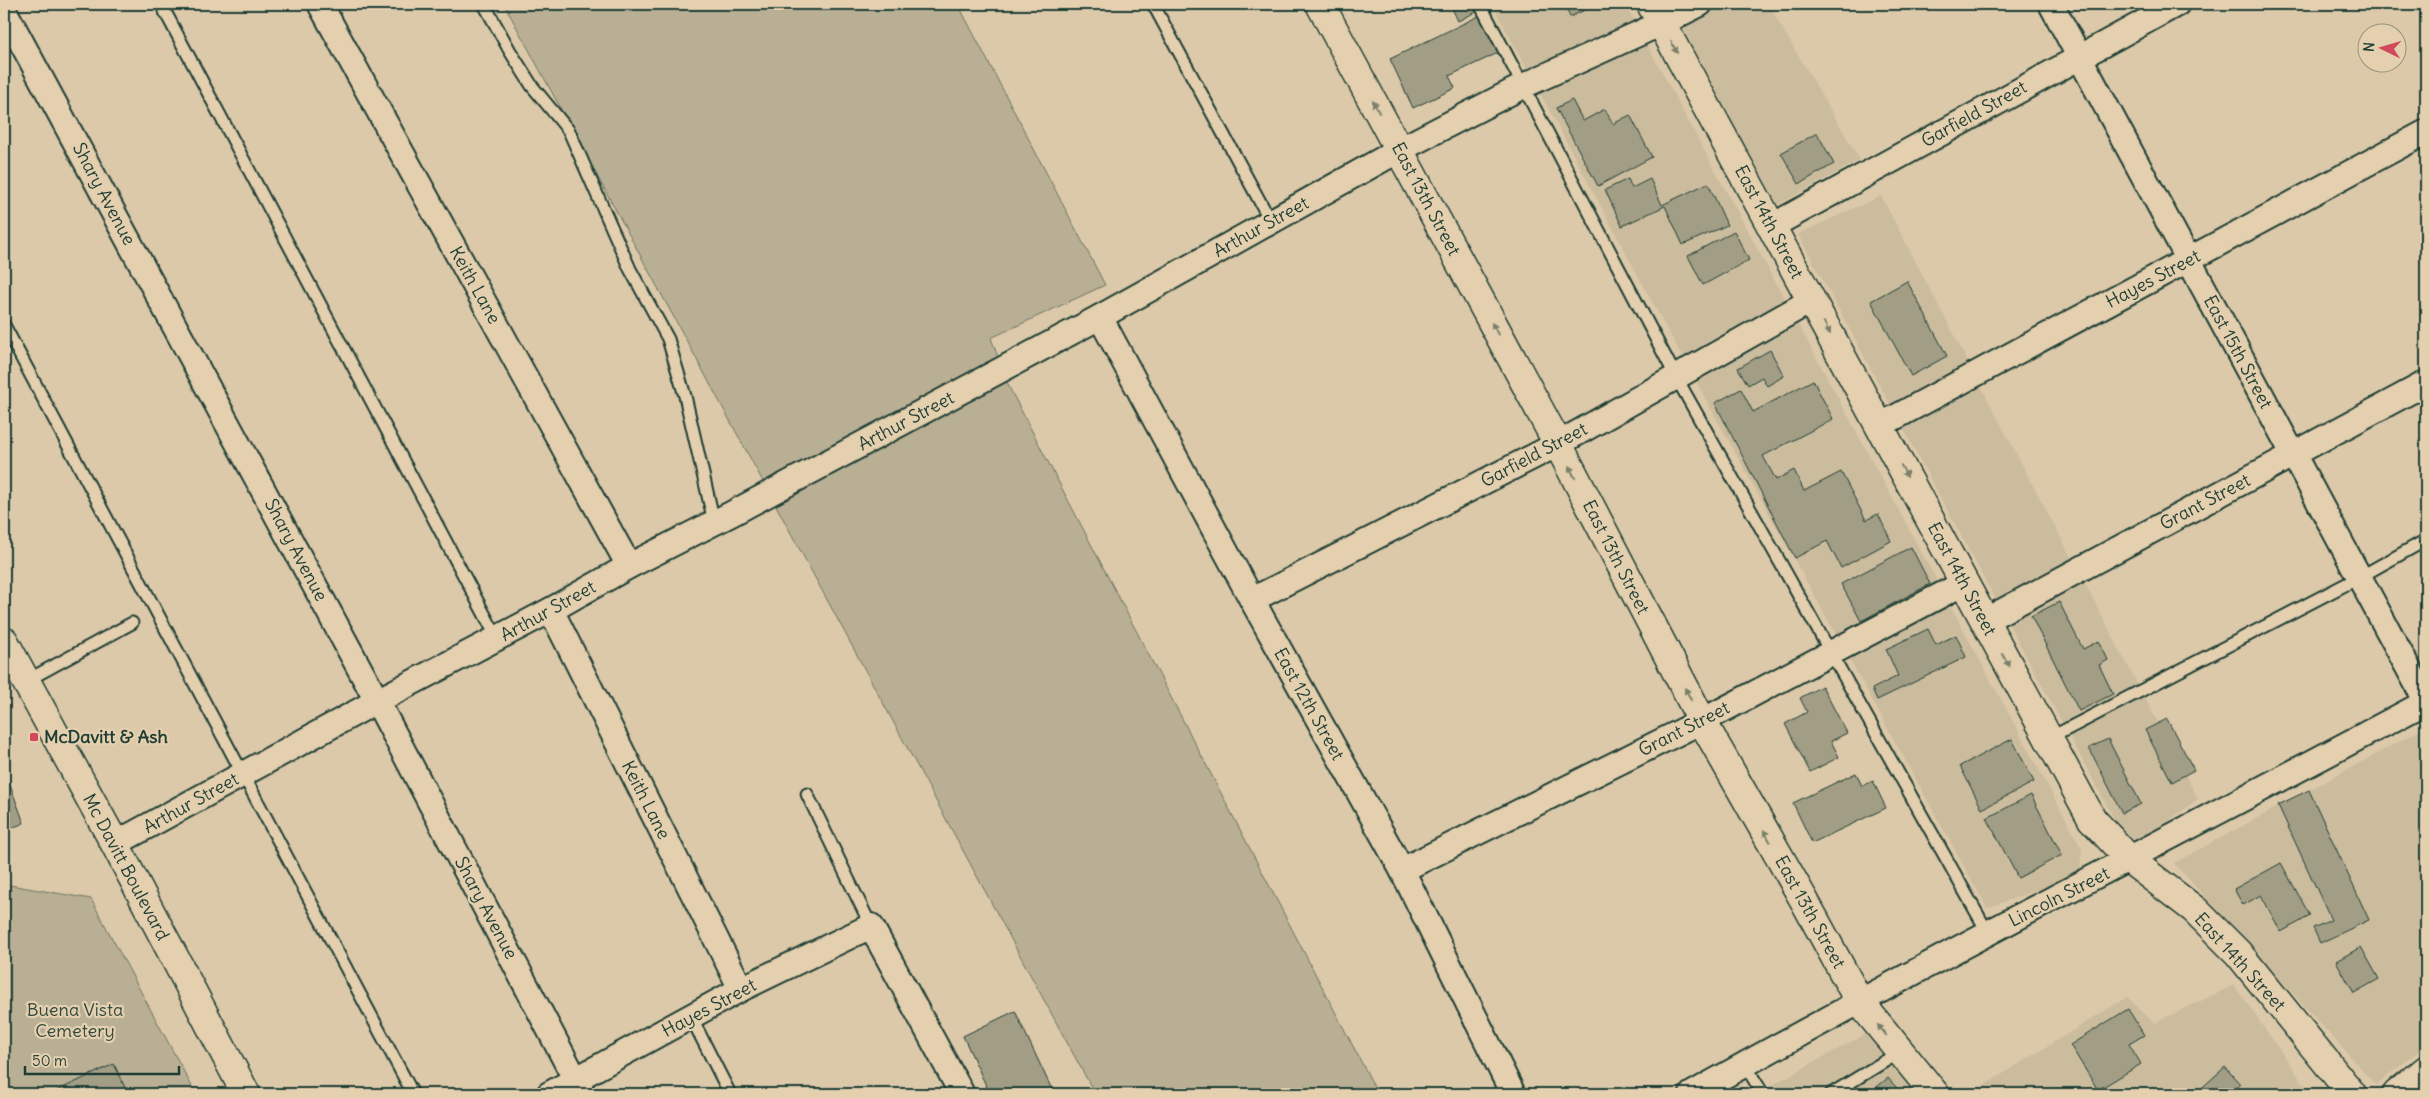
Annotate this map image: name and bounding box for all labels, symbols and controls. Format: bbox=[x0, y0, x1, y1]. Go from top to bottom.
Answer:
north arrow bbox=[2358, 22, 2408, 72]
one-way arrow bbox=[1670, 40, 1679, 53]
text: N bbox=[2360, 41, 2378, 52]
street label: Garfield Street bbox=[1917, 75, 2031, 152]
one-way arrow bbox=[1372, 100, 1380, 114]
street label: East 13th Street bbox=[1387, 138, 1466, 259]
street label: Shary Avenue bbox=[68, 139, 141, 249]
street label: East 14th Street bbox=[1730, 161, 1809, 283]
street label: Arthur Street bbox=[1209, 191, 1312, 262]
street label: Keith Lane bbox=[445, 242, 506, 328]
street label: Hayes Street bbox=[2102, 244, 2204, 313]
street label: East 15th Street bbox=[2199, 291, 2278, 413]
one-way arrow bbox=[1491, 322, 1500, 336]
one-way arrow bbox=[1822, 322, 1831, 335]
street label: Arthur Street bbox=[854, 386, 958, 455]
street label: Garfield Street bbox=[1477, 417, 1591, 492]
one-way arrow bbox=[1900, 464, 1908, 479]
one-way arrow bbox=[1568, 465, 1576, 479]
street label: Grant Street bbox=[2156, 468, 2254, 535]
street label: Shary Avenue bbox=[260, 495, 333, 605]
street label: East 13th Street bbox=[1578, 496, 1655, 618]
street label: East 14th Street bbox=[1923, 518, 2002, 640]
street label: Arthur Street bbox=[496, 575, 599, 646]
street label: East 12th Street bbox=[1269, 644, 1350, 764]
one-way arrow bbox=[2002, 653, 2010, 668]
one-way arrow bbox=[1684, 687, 1692, 701]
street label: Grant Street bbox=[1634, 696, 1733, 761]
place label: McDavitt & Ash bbox=[44, 725, 168, 748]
marker: McDavitt & Ash bbox=[28, 731, 40, 743]
street label: Keith Lane bbox=[617, 757, 676, 843]
street label: Arthur Street bbox=[139, 767, 242, 838]
street label: Mc Davitt Boulevard bbox=[78, 789, 175, 944]
one-way arrow bbox=[1763, 829, 1772, 842]
street label: East 13th Street bbox=[1770, 851, 1851, 972]
street label: Shary Avenue bbox=[450, 853, 523, 963]
street label: Lincoln Street bbox=[2004, 861, 2113, 932]
street label: East 14th Street bbox=[2190, 907, 2291, 1016]
street label: Hayes Street bbox=[658, 973, 760, 1042]
park label: Buena Vista Cemetery bbox=[27, 998, 123, 1042]
one-way arrow bbox=[1877, 1023, 1888, 1036]
scale bar bbox=[25, 1043, 179, 1075]
text: 50 m bbox=[32, 1051, 67, 1070]

